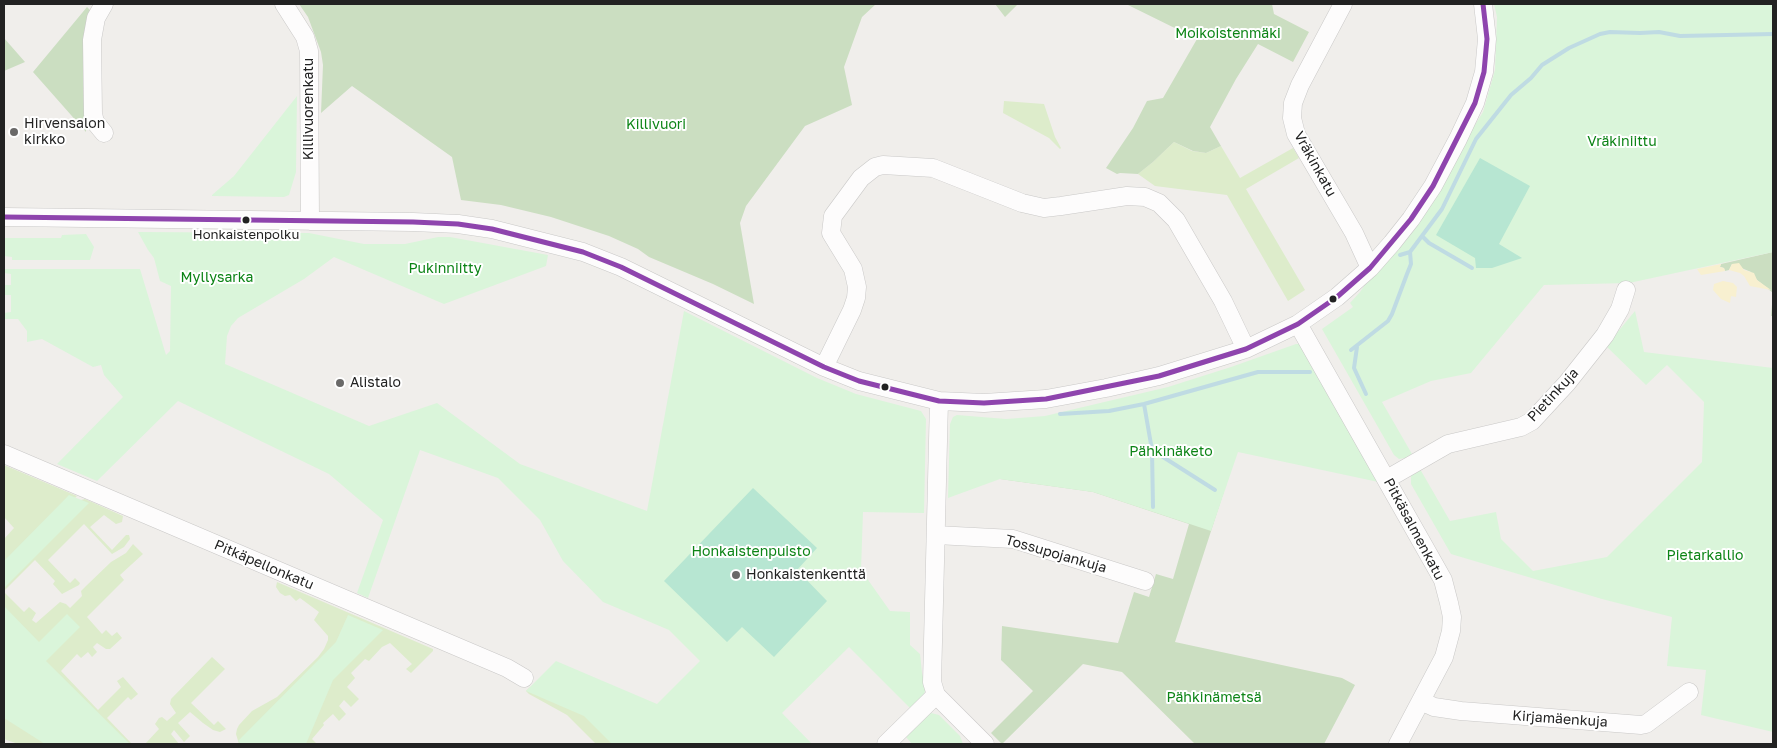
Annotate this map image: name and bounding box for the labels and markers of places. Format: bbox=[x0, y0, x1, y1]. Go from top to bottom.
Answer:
place label: Hirvensalon kirkko bbox=[24, 116, 105, 148]
marker: Hirvensalon kirkko bbox=[8, 126, 20, 138]
marker: Honkaistenpolku bbox=[241, 215, 251, 225]
place label: Honkaistenpolku bbox=[193, 227, 299, 243]
unlabelled marker bbox=[1328, 294, 1338, 304]
place label: Alistalo bbox=[350, 375, 401, 391]
marker: Alistalo bbox=[334, 377, 346, 389]
unlabelled marker bbox=[880, 382, 890, 392]
place label: Honkaistenkenttä bbox=[746, 567, 866, 583]
marker: Honkaistenkenttä bbox=[730, 569, 742, 581]

